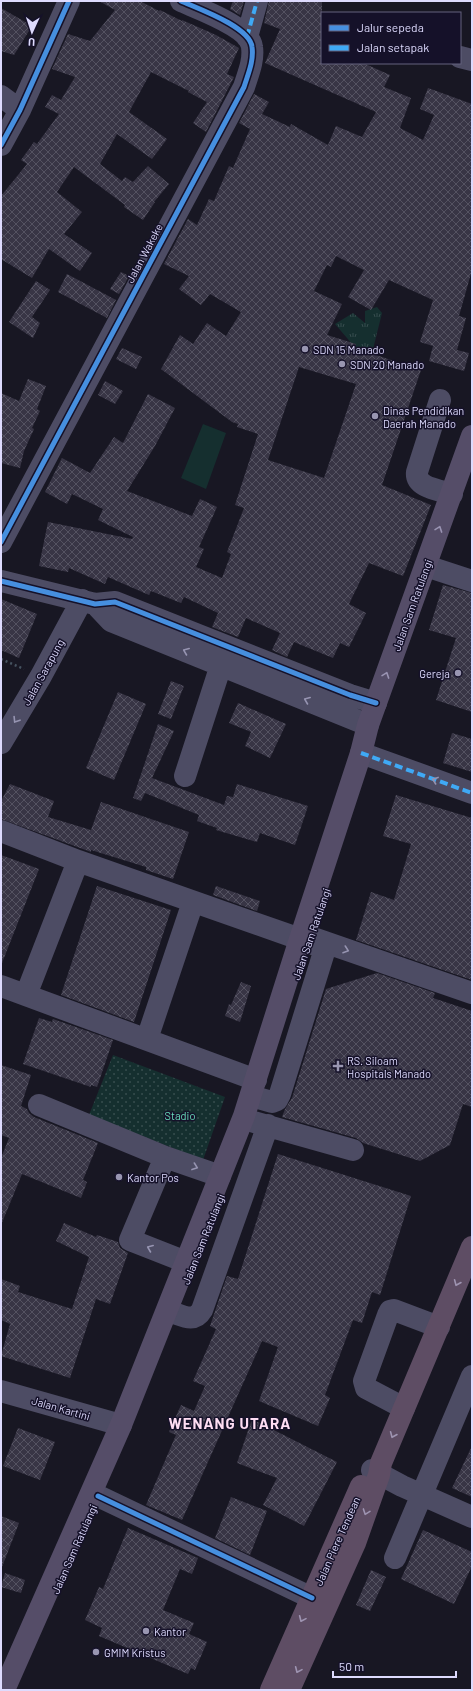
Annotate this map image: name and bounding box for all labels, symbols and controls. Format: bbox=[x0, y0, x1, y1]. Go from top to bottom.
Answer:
north arrow bbox=[12, 12, 52, 52]
legend bbox=[321, 12, 461, 64]
text: Jalur sepeda bbox=[357, 20, 424, 34]
text: U bbox=[28, 36, 35, 49]
text: Jalan setapak bbox=[357, 40, 429, 54]
street label: Jalan Wakeke bbox=[123, 221, 165, 285]
place label: SDN 15 Manado bbox=[313, 343, 385, 356]
marker: SDN 15 Manado bbox=[300, 344, 310, 354]
place label: SDN 20 Manado bbox=[350, 358, 424, 371]
marker: SDN 20 Manado bbox=[337, 359, 347, 369]
place label: Dinas Pendidikan Daerah Manado bbox=[383, 404, 464, 430]
marker: Dinas Pendidikan Daerah Manado bbox=[370, 411, 380, 421]
one-way arrow bbox=[434, 526, 443, 533]
street label: Jalan Sam Ratulangi bbox=[389, 557, 435, 653]
street label: Jalan Sarapung bbox=[19, 637, 67, 707]
one-way arrow bbox=[183, 648, 190, 656]
place label: Gereja bbox=[419, 667, 450, 680]
marker: Gereja bbox=[453, 668, 463, 678]
one-way arrow bbox=[382, 672, 390, 679]
one-way arrow bbox=[303, 696, 310, 704]
one-way arrow bbox=[13, 716, 20, 723]
one-way arrow bbox=[432, 776, 439, 784]
street label: Jalan Sam Ratulangi bbox=[289, 886, 333, 982]
one-way arrow bbox=[342, 945, 349, 953]
place label: RS. Siloam Hospitals Manado bbox=[347, 1054, 431, 1080]
marker: RS. Siloam Hospitals Manado bbox=[332, 1060, 344, 1072]
park label: Stadio bbox=[165, 1109, 195, 1122]
one-way arrow bbox=[192, 1163, 199, 1171]
place label: Kantor Pos bbox=[127, 1171, 179, 1184]
marker: Kantor Pos bbox=[114, 1172, 124, 1182]
street label: Jalan Sam Ratulangi bbox=[179, 1192, 227, 1286]
one-way arrow bbox=[146, 1244, 153, 1252]
one-way arrow bbox=[454, 1279, 462, 1287]
street label: Jalan Kartini bbox=[30, 1393, 92, 1423]
district label: WENANG UTARA bbox=[169, 1414, 291, 1432]
one-way arrow bbox=[389, 1432, 397, 1439]
street label: Jalan Piere Tendean bbox=[312, 1494, 362, 1588]
street label: Jalan Sam Ratulangi bbox=[48, 1502, 100, 1596]
one-way arrow bbox=[362, 1508, 371, 1515]
one-way arrow bbox=[299, 1616, 307, 1623]
place label: Kantor bbox=[154, 1625, 186, 1638]
marker: Kantor bbox=[141, 1626, 151, 1636]
place label: GMIM Kristus bbox=[104, 1646, 166, 1659]
marker: GMIM Kristus bbox=[91, 1647, 101, 1657]
scale bar bbox=[333, 1653, 456, 1679]
text: 50 m bbox=[339, 1659, 364, 1673]
one-way arrow bbox=[295, 1665, 303, 1673]

